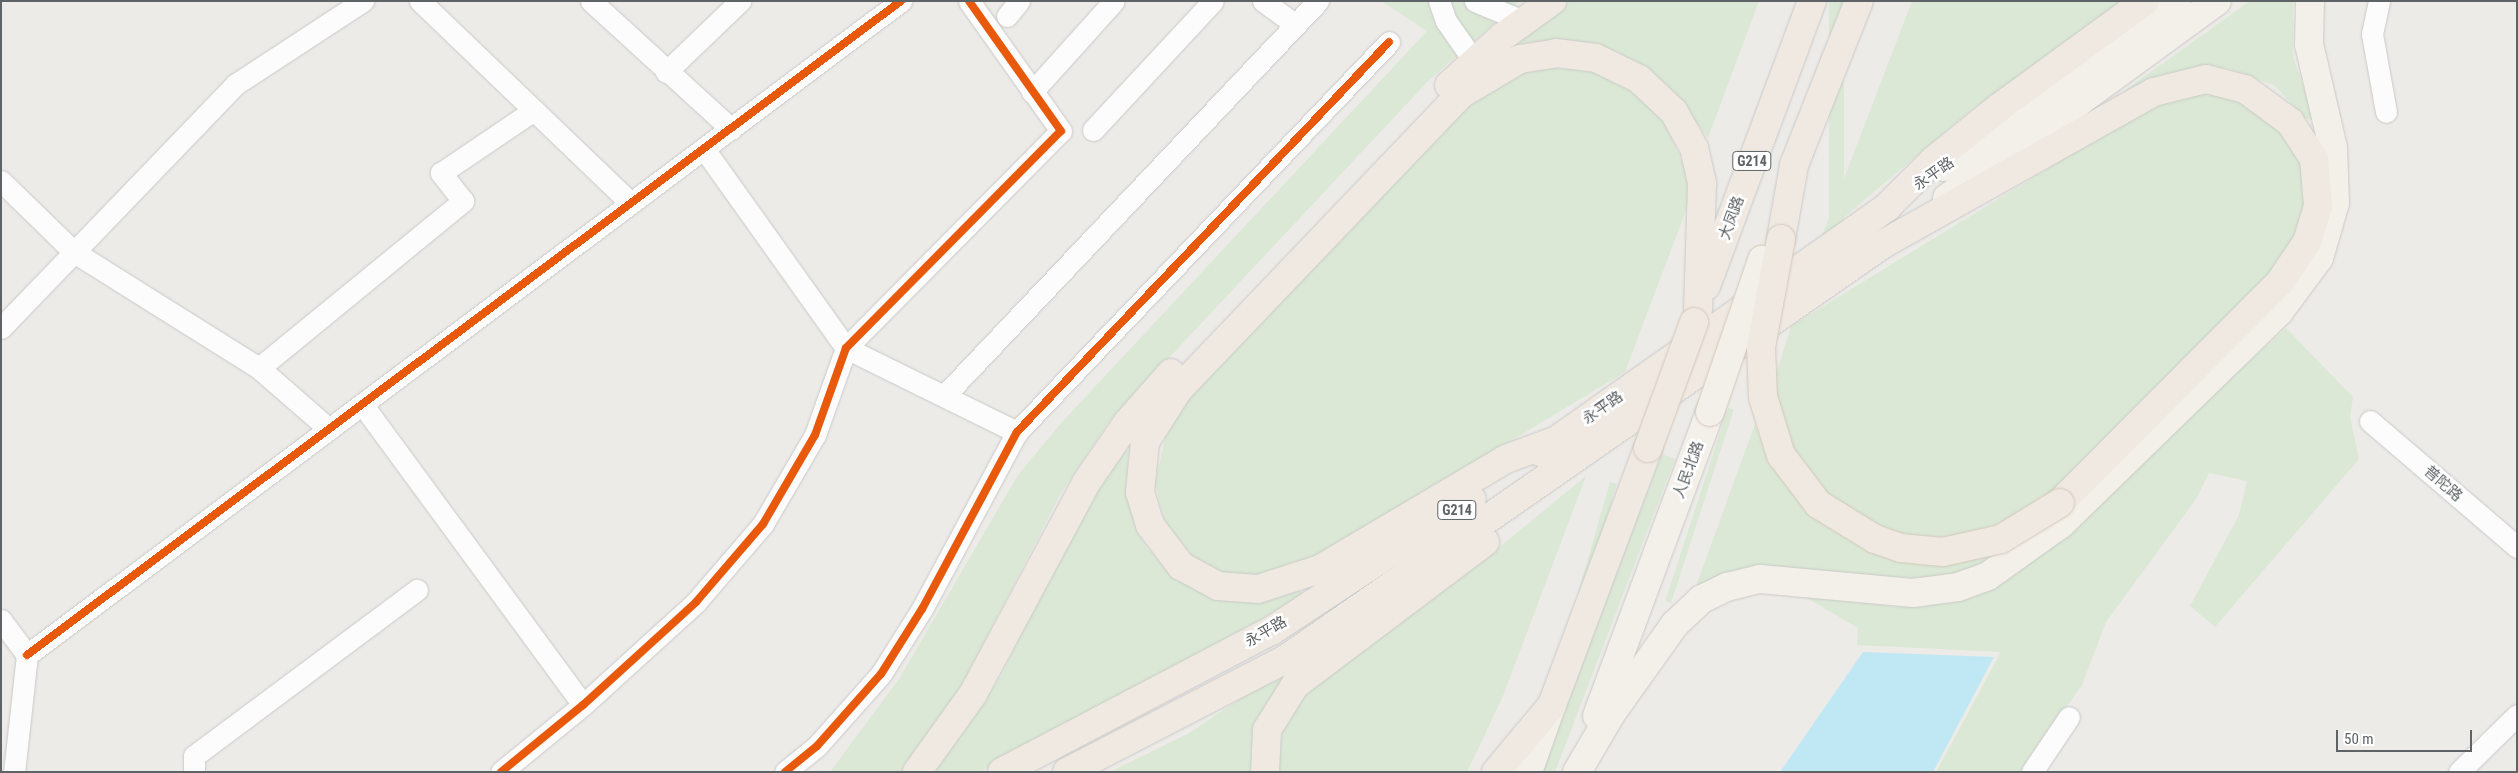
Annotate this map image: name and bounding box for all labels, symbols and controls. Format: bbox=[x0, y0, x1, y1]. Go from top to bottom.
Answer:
road number: G214 bbox=[1732, 150, 1772, 172]
street label: 永平路 bbox=[1910, 154, 1958, 194]
street label: 大凤路 bbox=[1716, 194, 1748, 242]
street label: 永平路 bbox=[1579, 388, 1627, 428]
street label: 人民北路 bbox=[1670, 439, 1708, 501]
street label: 普陀路 bbox=[2420, 462, 2466, 506]
road number: G214 bbox=[1437, 498, 1477, 522]
street label: 永平路 bbox=[1242, 613, 1290, 651]
scale bar bbox=[2338, 720, 2474, 752]
text: 50 m bbox=[2344, 730, 2374, 748]

